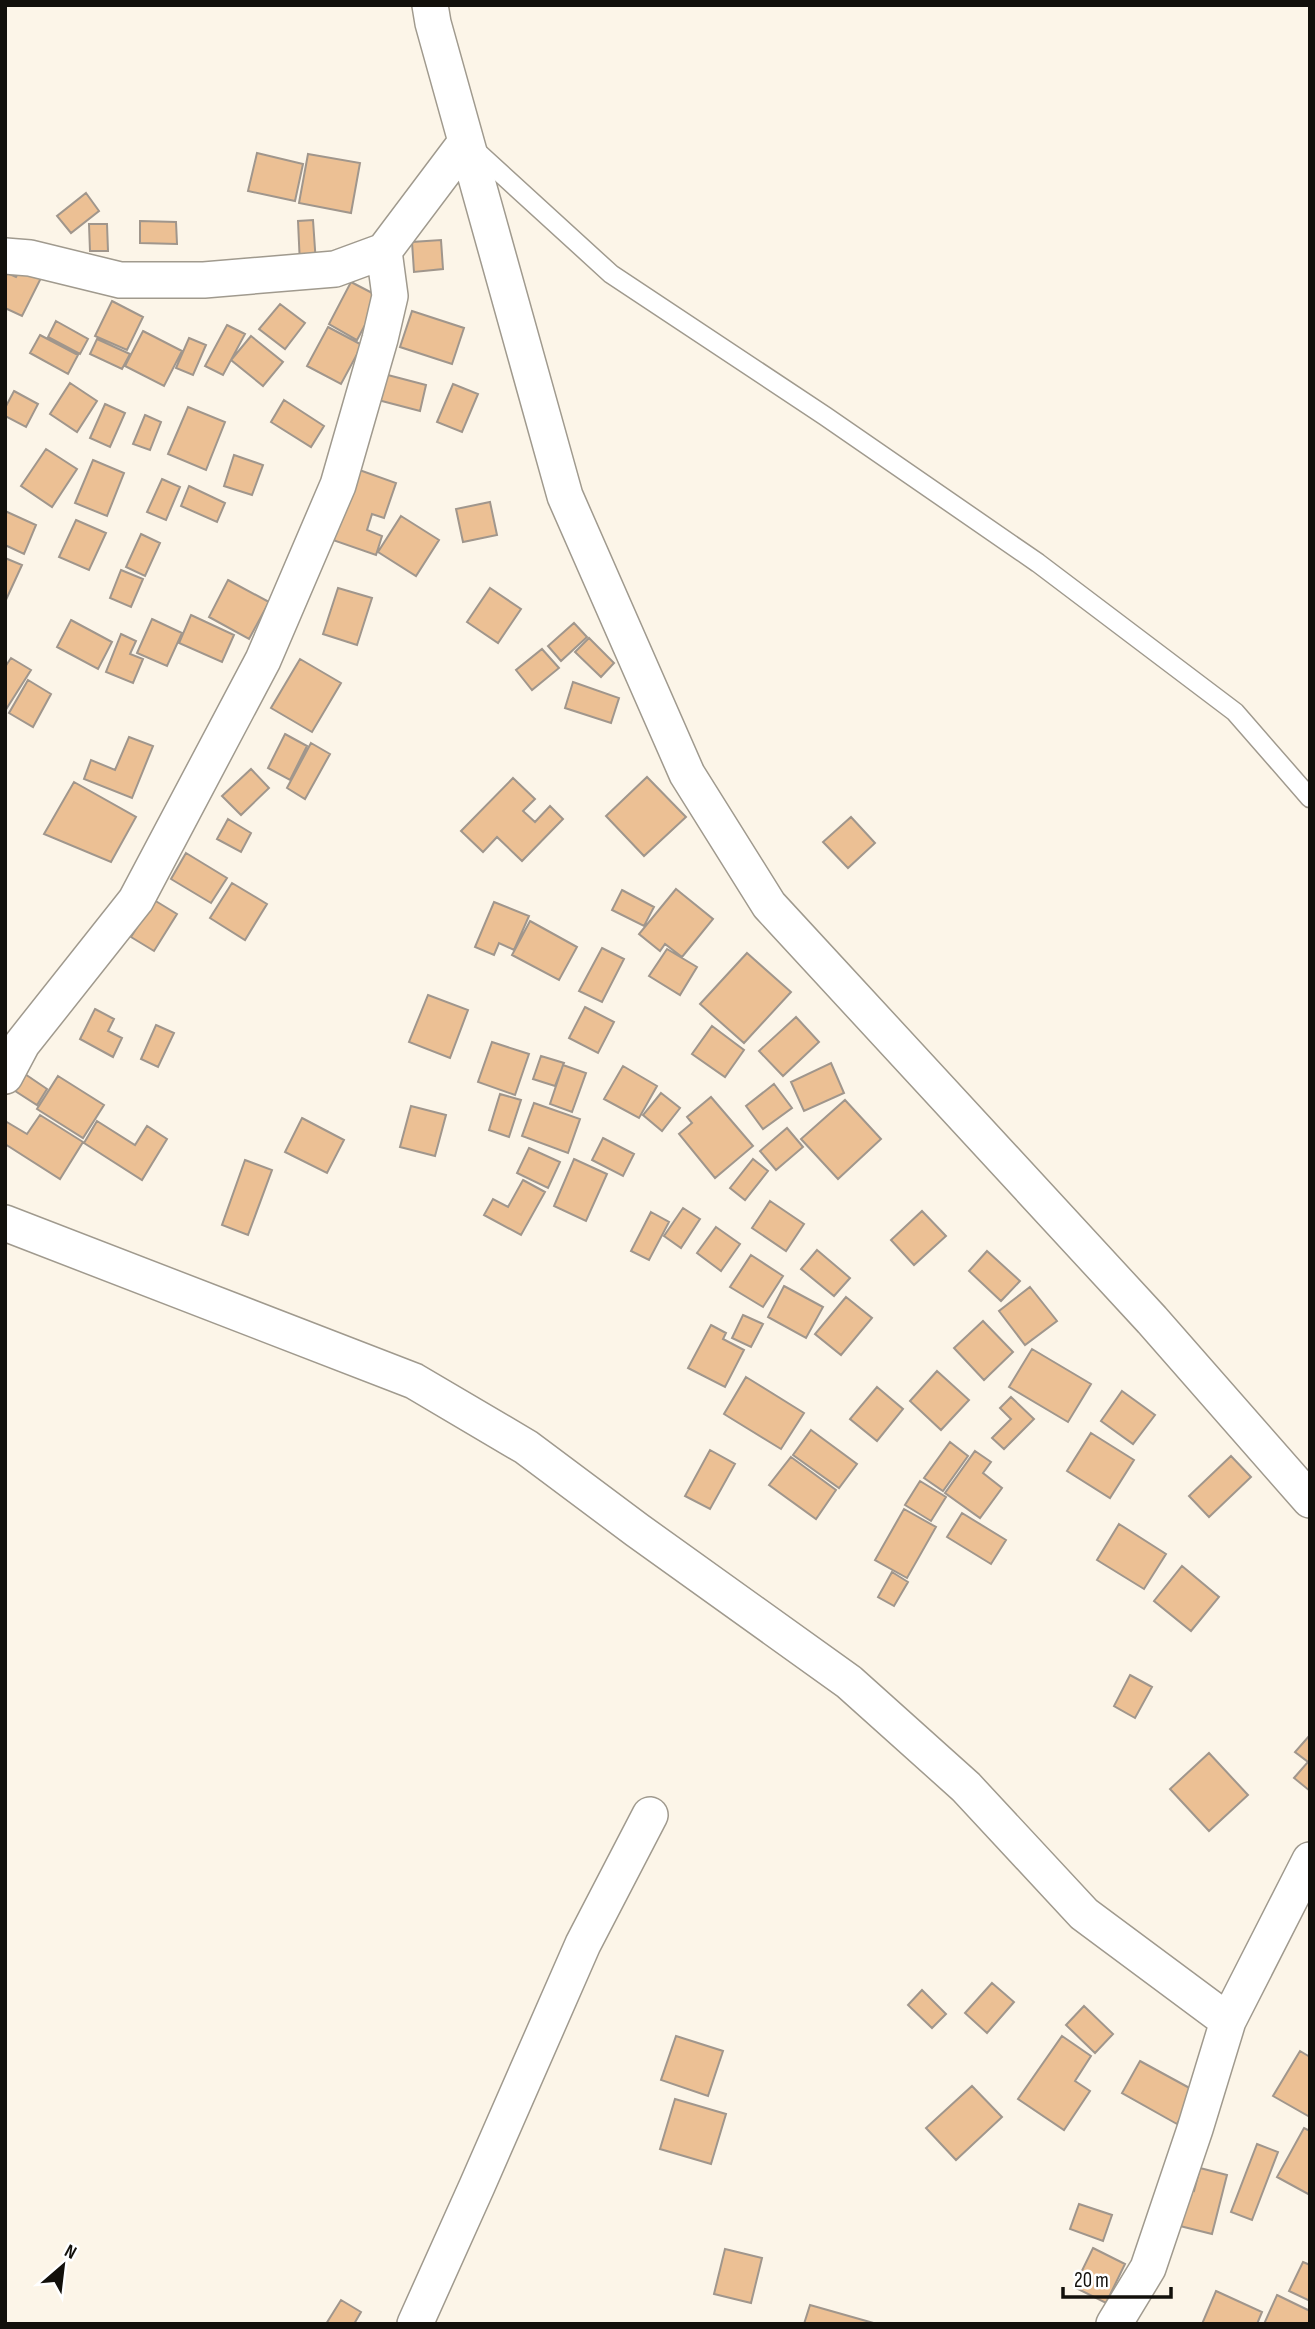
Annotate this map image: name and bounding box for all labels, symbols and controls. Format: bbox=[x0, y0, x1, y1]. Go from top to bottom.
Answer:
north arrow bbox=[28, 2231, 98, 2301]
text: N bbox=[60, 2240, 80, 2265]
scale bar bbox=[1063, 2256, 1172, 2300]
text: 20 m bbox=[1074, 2268, 1109, 2293]

